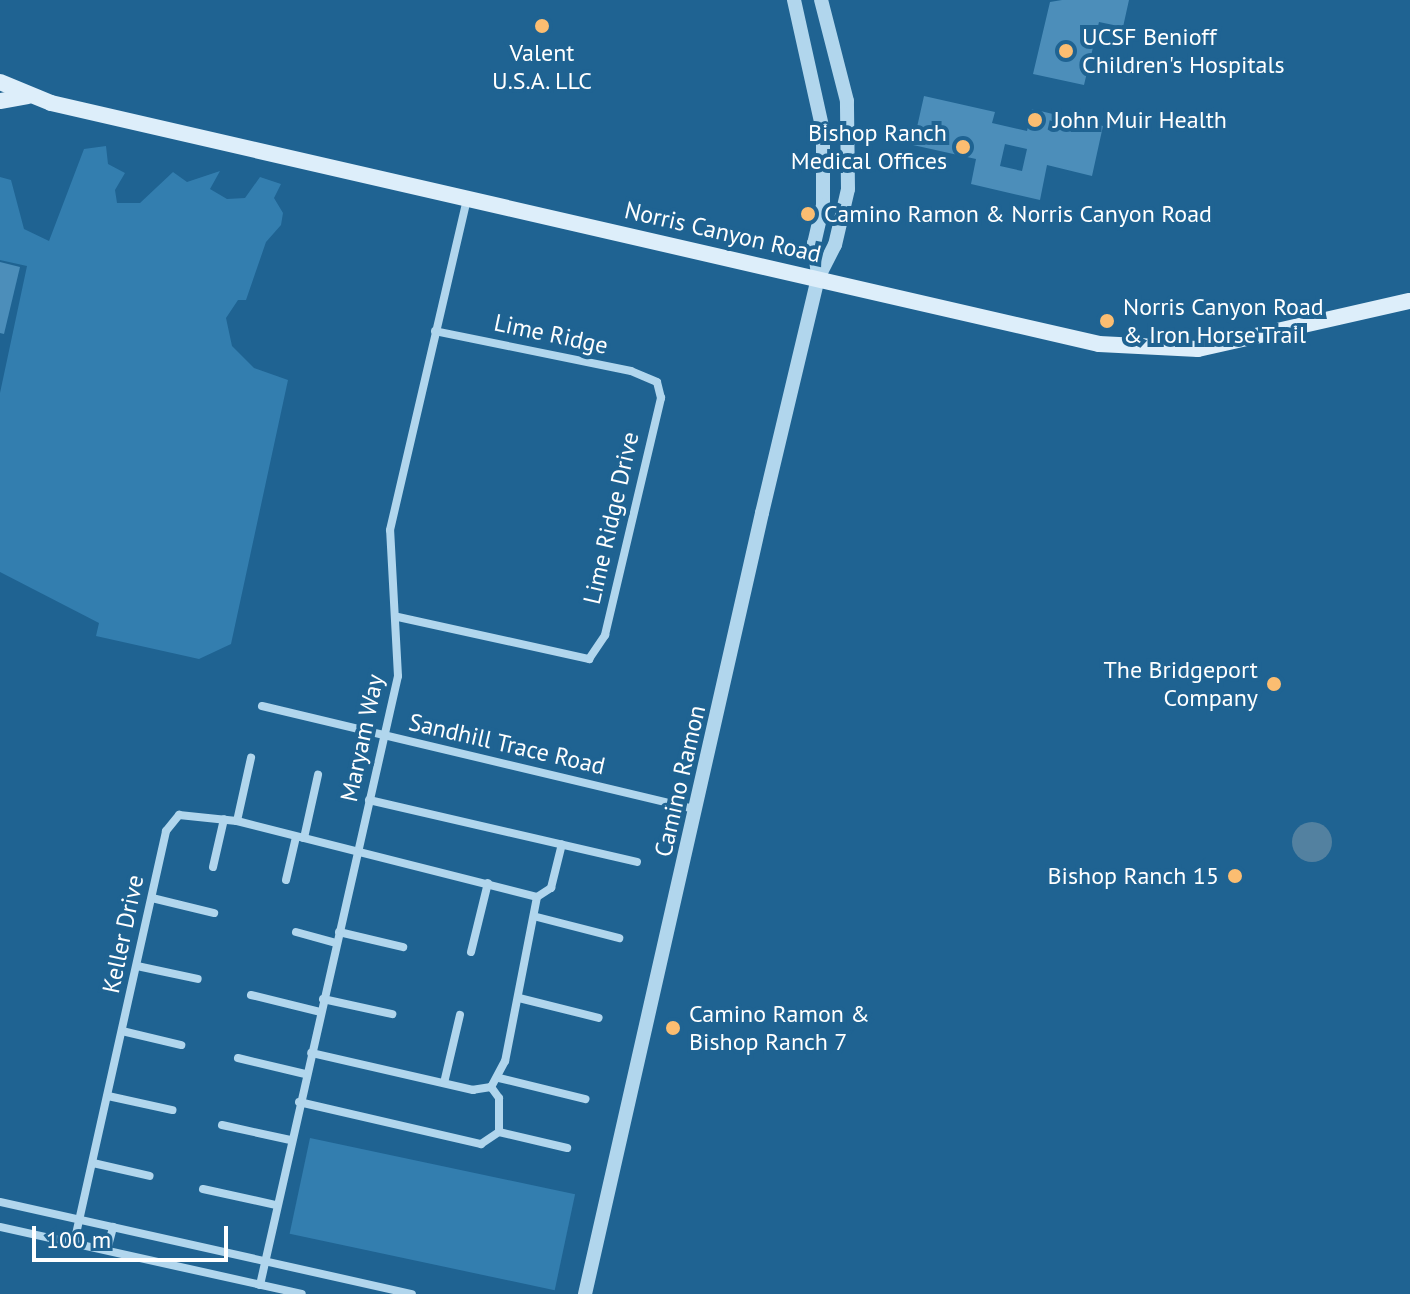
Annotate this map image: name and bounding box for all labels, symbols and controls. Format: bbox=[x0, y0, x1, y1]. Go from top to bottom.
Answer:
marker: Valent U.S.A. LLC bbox=[533, 17, 551, 35]
place label: UCSF Benioff Children's Hospitals bbox=[1082, 23, 1285, 79]
place label: Valent U.S.A. LLC bbox=[491, 39, 593, 95]
marker: UCSF Benioff Children's Hospitals bbox=[1057, 42, 1075, 60]
place label: John Muir Health bbox=[1053, 106, 1227, 134]
marker: John Muir Health bbox=[1024, 109, 1046, 131]
place label: Bishop Ranch Medical Offices bbox=[791, 119, 947, 175]
marker: Bishop Ranch Medical Offices bbox=[954, 138, 972, 156]
street label: Norris Canyon Road bbox=[622, 195, 824, 269]
place label: Camino Ramon & Norris Canyon Road bbox=[824, 200, 1212, 228]
marker: Camino Ramon & Norris Canyon Road bbox=[799, 205, 817, 223]
place label: Norris Canyon Road & Iron Horse Trail bbox=[1123, 293, 1324, 349]
street label: Lime Ridge bbox=[491, 308, 611, 360]
marker: Norris Canyon Road & Iron Horse Trail bbox=[1098, 312, 1116, 330]
street label: Lime Ridge Drive bbox=[577, 429, 645, 607]
place label: The Bridgeport Company bbox=[1103, 656, 1258, 712]
street label: Maryam Way bbox=[334, 671, 390, 805]
marker: The Bridgeport Company bbox=[1265, 675, 1283, 693]
street label: Camino Ramon bbox=[649, 702, 711, 860]
street label: Sandhill Trace Road bbox=[406, 707, 608, 781]
place label: Bishop Ranch 15 bbox=[1047, 862, 1219, 890]
marker: Bishop Ranch 15 bbox=[1226, 867, 1244, 885]
street label: Keller Drive bbox=[96, 872, 150, 996]
place label: Camino Ramon & Bishop Ranch 7 bbox=[689, 1000, 870, 1056]
marker: Camino Ramon & Bishop Ranch 7 bbox=[664, 1019, 682, 1037]
scale bar bbox=[36, 1210, 232, 1260]
text: 100 m bbox=[46, 1224, 111, 1255]

